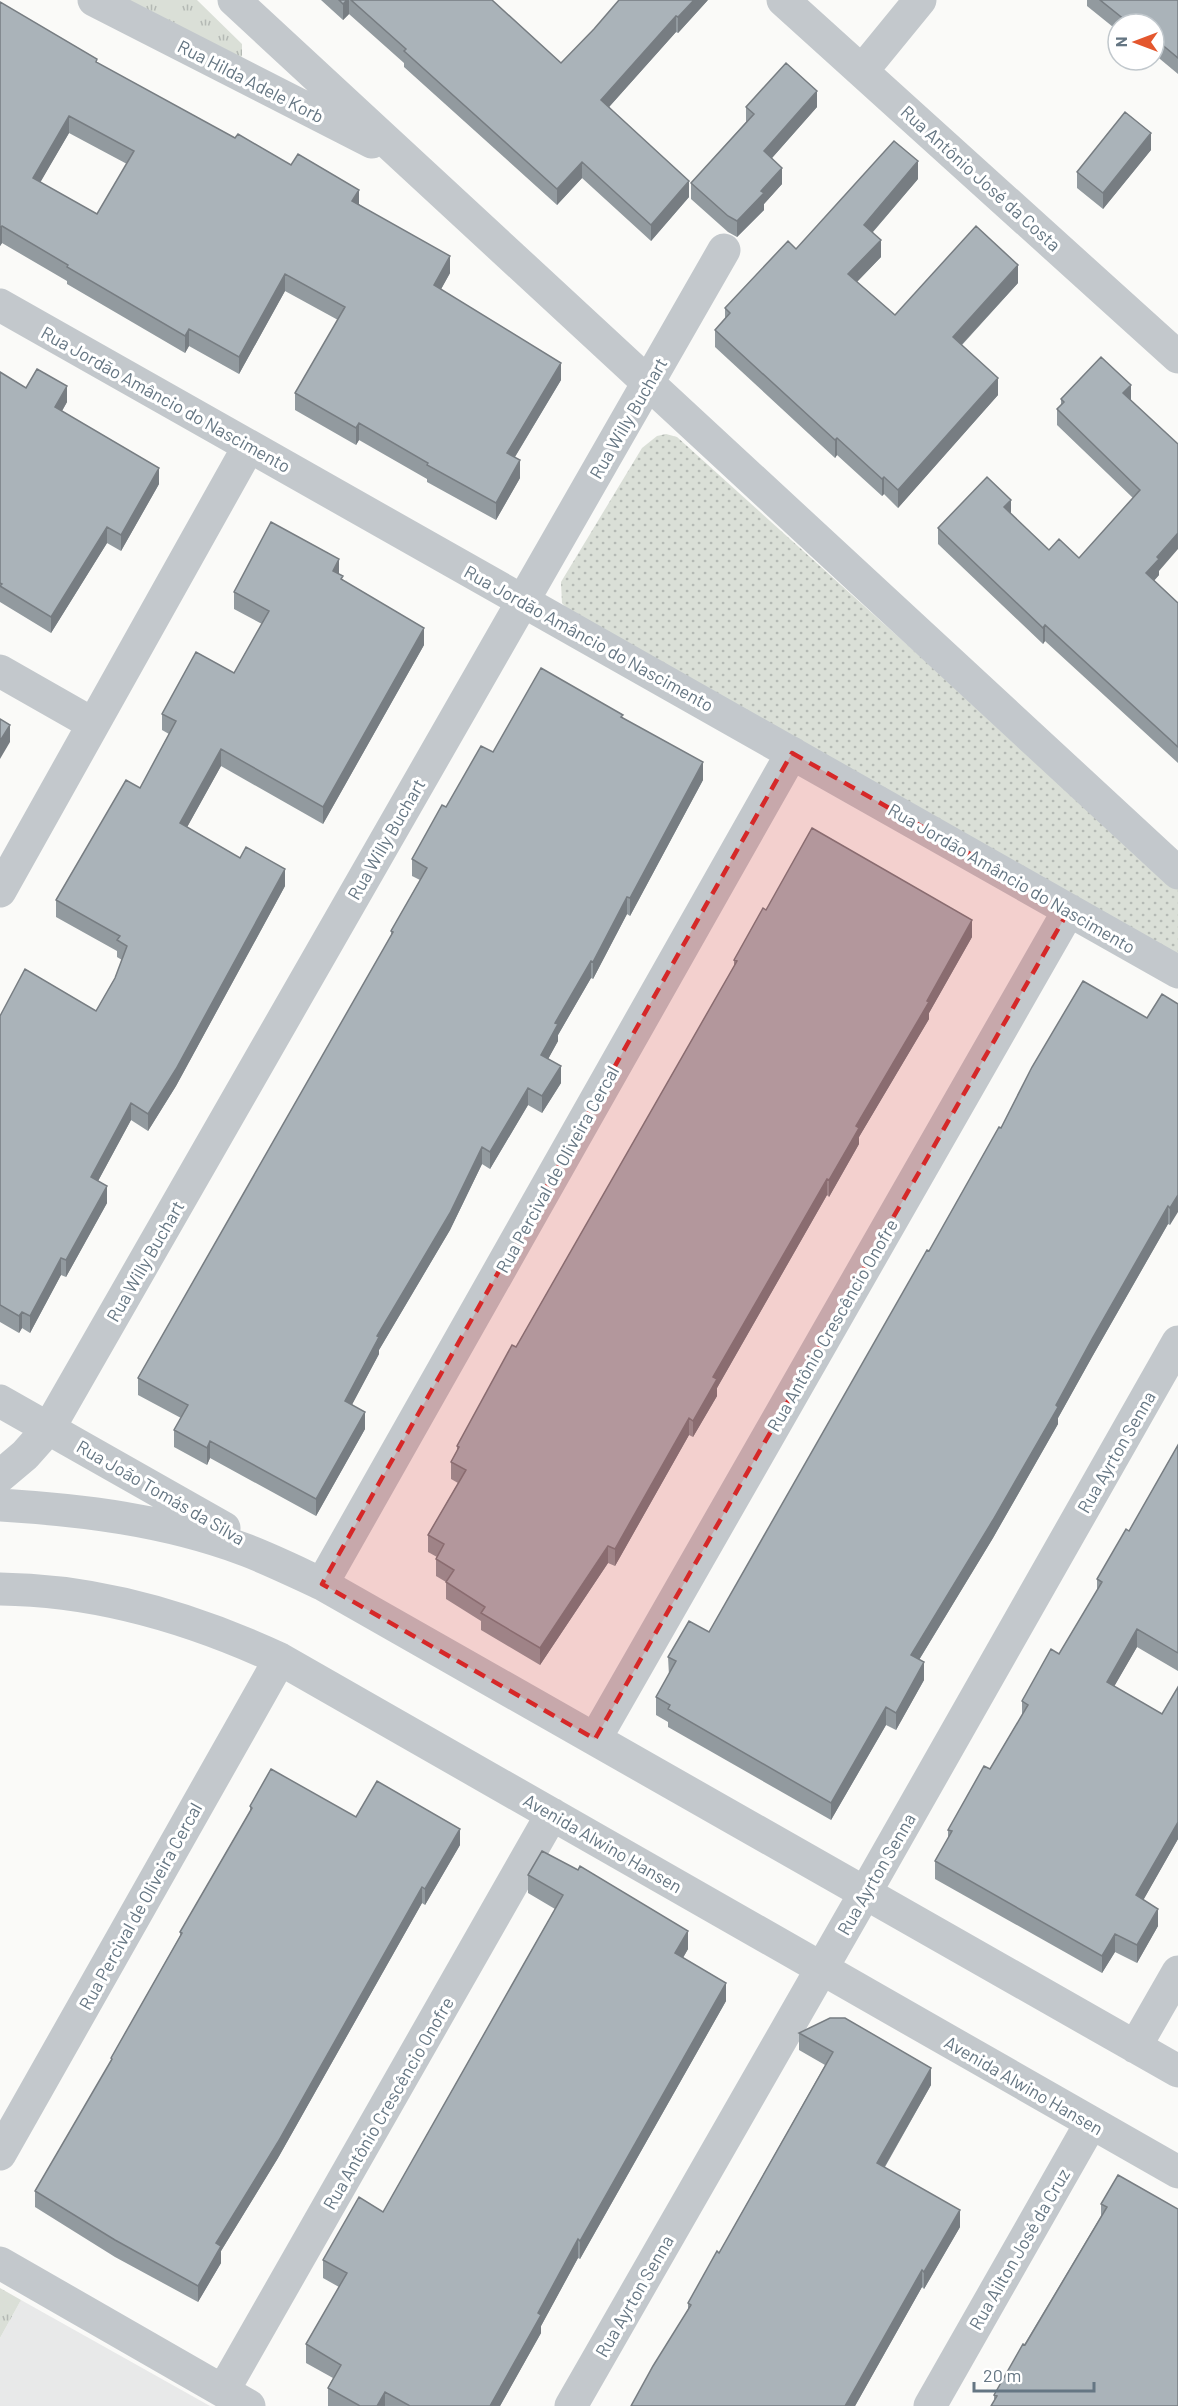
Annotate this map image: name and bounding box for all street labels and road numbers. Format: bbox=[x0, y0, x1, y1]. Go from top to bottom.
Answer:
street label: Rua Hilda Adele Korb bbox=[174, 35, 328, 127]
street label: Rua Antônio José da Costa bbox=[897, 100, 1065, 256]
street label: Rua Jordão Amâncio do Nascimento bbox=[37, 321, 295, 477]
street label: Rua Willy Buchart bbox=[584, 353, 672, 483]
street label: Rua Jordão Amâncio do Nascimento bbox=[460, 560, 718, 716]
street label: Rua Willy Buchart bbox=[342, 774, 430, 904]
street label: Rua Jordão Amâncio do Nascimento bbox=[885, 798, 1139, 958]
street label: Rua Percival de Oliveira Cercal bbox=[491, 1062, 623, 1276]
street label: Rua Willy Buchart bbox=[101, 1196, 189, 1326]
street label: Rua Antônio Crescêncio Onofre bbox=[762, 1215, 902, 1435]
street label: Rua Ayrton Senna bbox=[1072, 1387, 1160, 1517]
street label: Rua João Tomás da Silva bbox=[73, 1435, 249, 1549]
street label: Avenida Alwino Hansen bbox=[520, 1789, 686, 1897]
street label: Rua Percival de Oliveira Cercal bbox=[74, 1799, 206, 2013]
street label: Rua Ayrton Senna bbox=[832, 1809, 920, 1939]
street label: Rua Antônio Crescêncio Onofre bbox=[318, 1993, 458, 2213]
street label: Avenida Alwino Hansen bbox=[941, 2031, 1107, 2139]
street label: Rua Ailton José da Cruz bbox=[964, 2165, 1074, 2333]
street label: Rua Ayrton Senna bbox=[590, 2231, 678, 2361]

